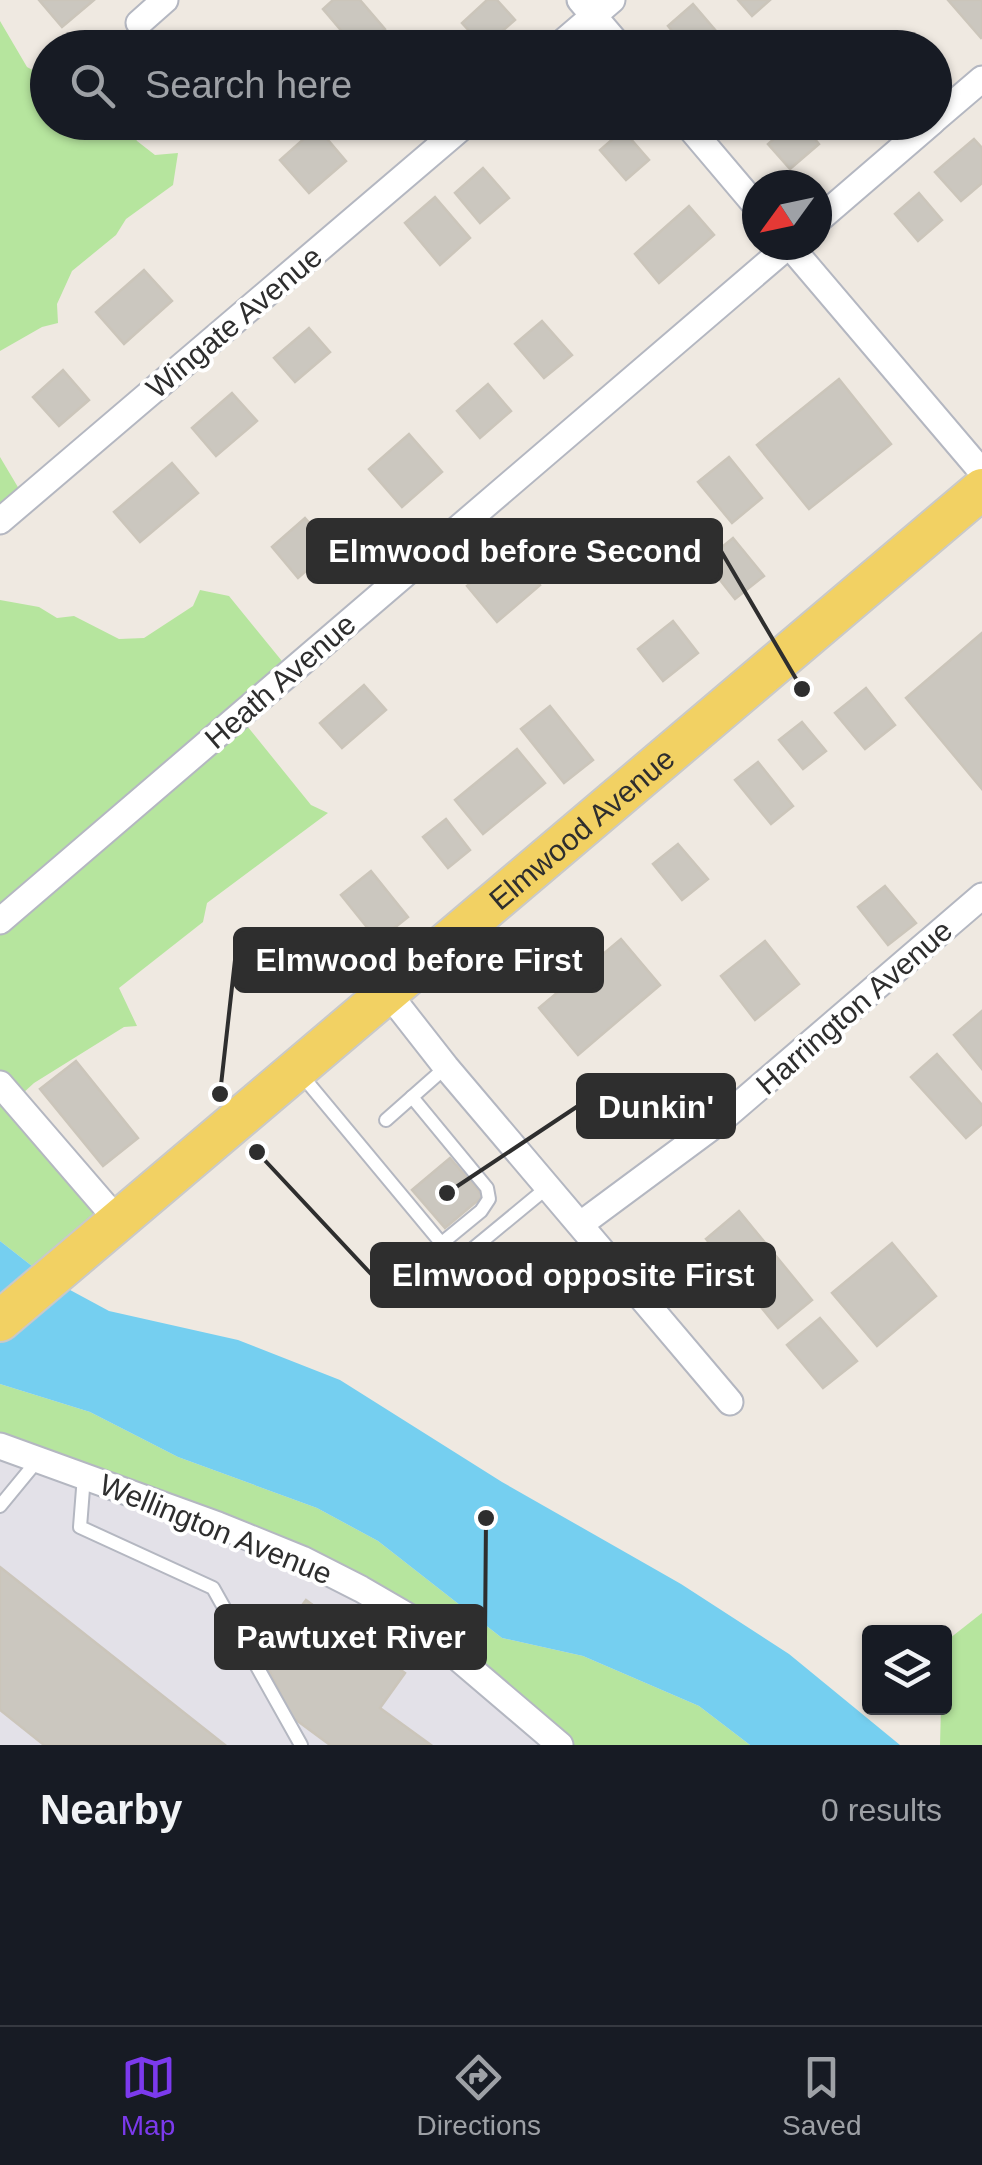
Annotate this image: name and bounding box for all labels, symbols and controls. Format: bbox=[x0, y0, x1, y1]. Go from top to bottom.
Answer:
search box bbox=[30, 30, 952, 140]
icon: search bbox=[65, 58, 120, 113]
text: Search here bbox=[145, 64, 352, 106]
north arrow bbox=[742, 170, 832, 260]
street label: Wingate Avenue bbox=[140, 239, 328, 405]
callout: Elmwood before Second bbox=[308, 520, 721, 582]
text: Elmwood before Second bbox=[328, 533, 702, 569]
street label: Heath Avenue bbox=[198, 607, 362, 755]
street label: Elmwood Avenue bbox=[482, 741, 680, 916]
street label: Harrington Avenue bbox=[750, 913, 958, 1101]
callout: Elmwood before First bbox=[235, 929, 602, 991]
text: Elmwood before First bbox=[255, 942, 583, 978]
callout: Dunkin' bbox=[578, 1075, 734, 1137]
text: Dunkin' bbox=[598, 1089, 714, 1125]
callout: Elmwood opposite First bbox=[372, 1244, 774, 1306]
text: Elmwood opposite First bbox=[392, 1257, 755, 1293]
street label: Wellington Avenue bbox=[95, 1467, 337, 1591]
callout: Pawtuxet River bbox=[216, 1606, 485, 1668]
text: Pawtuxet River bbox=[236, 1619, 466, 1655]
map controls bbox=[862, 1625, 952, 1715]
button: layers bbox=[862, 1625, 952, 1715]
text: Nearby bbox=[40, 1786, 182, 1833]
text: 0 results bbox=[821, 1792, 942, 1828]
tab: Map bbox=[121, 2050, 176, 2142]
tab: Directions bbox=[417, 2050, 541, 2142]
tab: Saved bbox=[782, 2050, 861, 2142]

